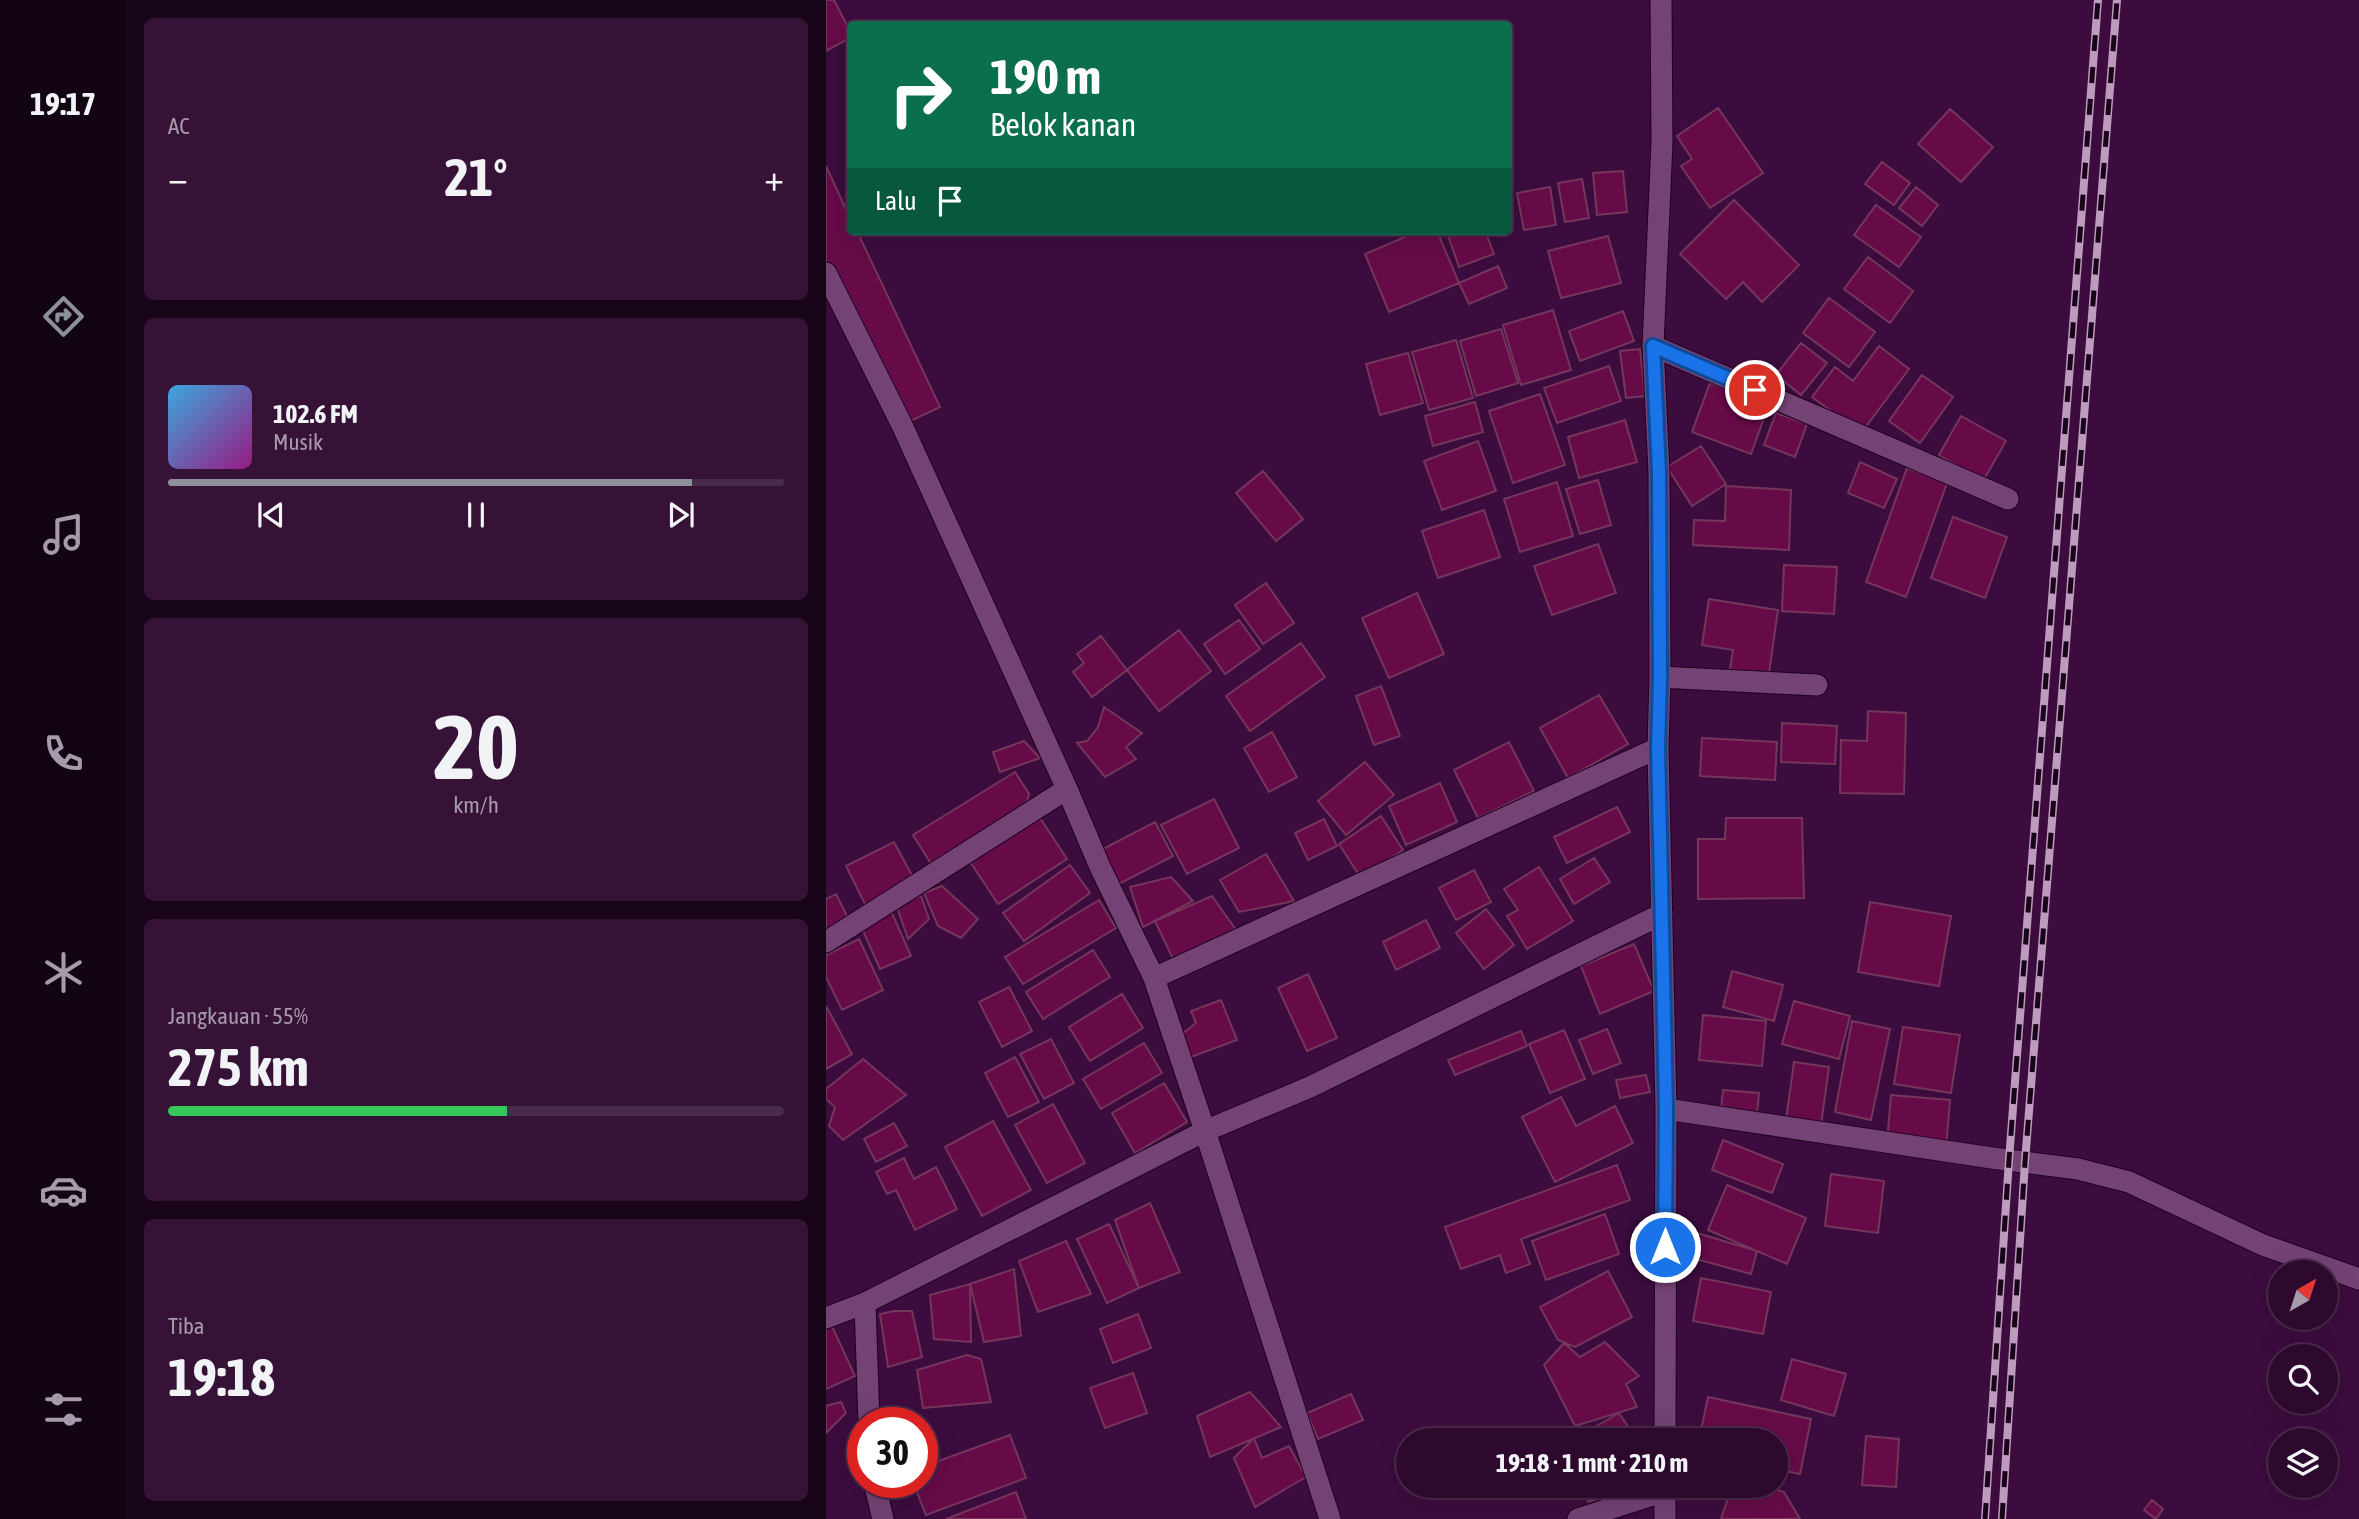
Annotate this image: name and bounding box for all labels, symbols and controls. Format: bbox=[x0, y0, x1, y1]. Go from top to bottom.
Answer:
text: 190 m bbox=[990, 48, 1101, 104]
icon: right bbox=[875, 49, 966, 140]
text: 19:17 bbox=[30, 85, 96, 122]
text: Belok kanan bbox=[990, 106, 1136, 143]
text: AC bbox=[168, 113, 190, 139]
text: 21° bbox=[444, 147, 508, 207]
text: − bbox=[168, 156, 188, 199]
text: + bbox=[764, 156, 784, 199]
icon: arrive bbox=[931, 182, 969, 220]
text: Lalu bbox=[875, 186, 917, 216]
icon: directions bbox=[39, 292, 88, 341]
pin bbox=[1725, 360, 1785, 420]
icon: arrive bbox=[1736, 371, 1774, 409]
text: 102.6 FM bbox=[273, 399, 358, 429]
text: Musik bbox=[273, 429, 323, 455]
icon: previous bbox=[252, 496, 290, 534]
icon: pause bbox=[457, 496, 495, 534]
icon: next bbox=[662, 496, 700, 534]
icon: music bbox=[39, 510, 88, 559]
text: 20 bbox=[433, 694, 519, 798]
icon: phone bbox=[39, 729, 88, 778]
text: km/h bbox=[453, 792, 499, 818]
icon: climate bbox=[39, 948, 88, 997]
text: Jangkauan · 55% bbox=[168, 1003, 308, 1029]
text: 275 km bbox=[168, 1037, 309, 1097]
icon: car bbox=[39, 1166, 88, 1215]
position arrow bbox=[1628, 1210, 1702, 1284]
north arrow bbox=[2268, 1260, 2338, 1330]
map controls bbox=[2268, 1260, 2338, 1498]
text: Tiba bbox=[168, 1313, 205, 1339]
button: search bbox=[2268, 1344, 2338, 1414]
text: 19:18 bbox=[168, 1347, 275, 1407]
icon: filters bbox=[39, 1385, 88, 1434]
speed limit sign: 30 bbox=[847, 1407, 938, 1498]
button: layers bbox=[2268, 1428, 2338, 1498]
text: 19:18 · 1 mnt · 210 m bbox=[1496, 1448, 1688, 1478]

